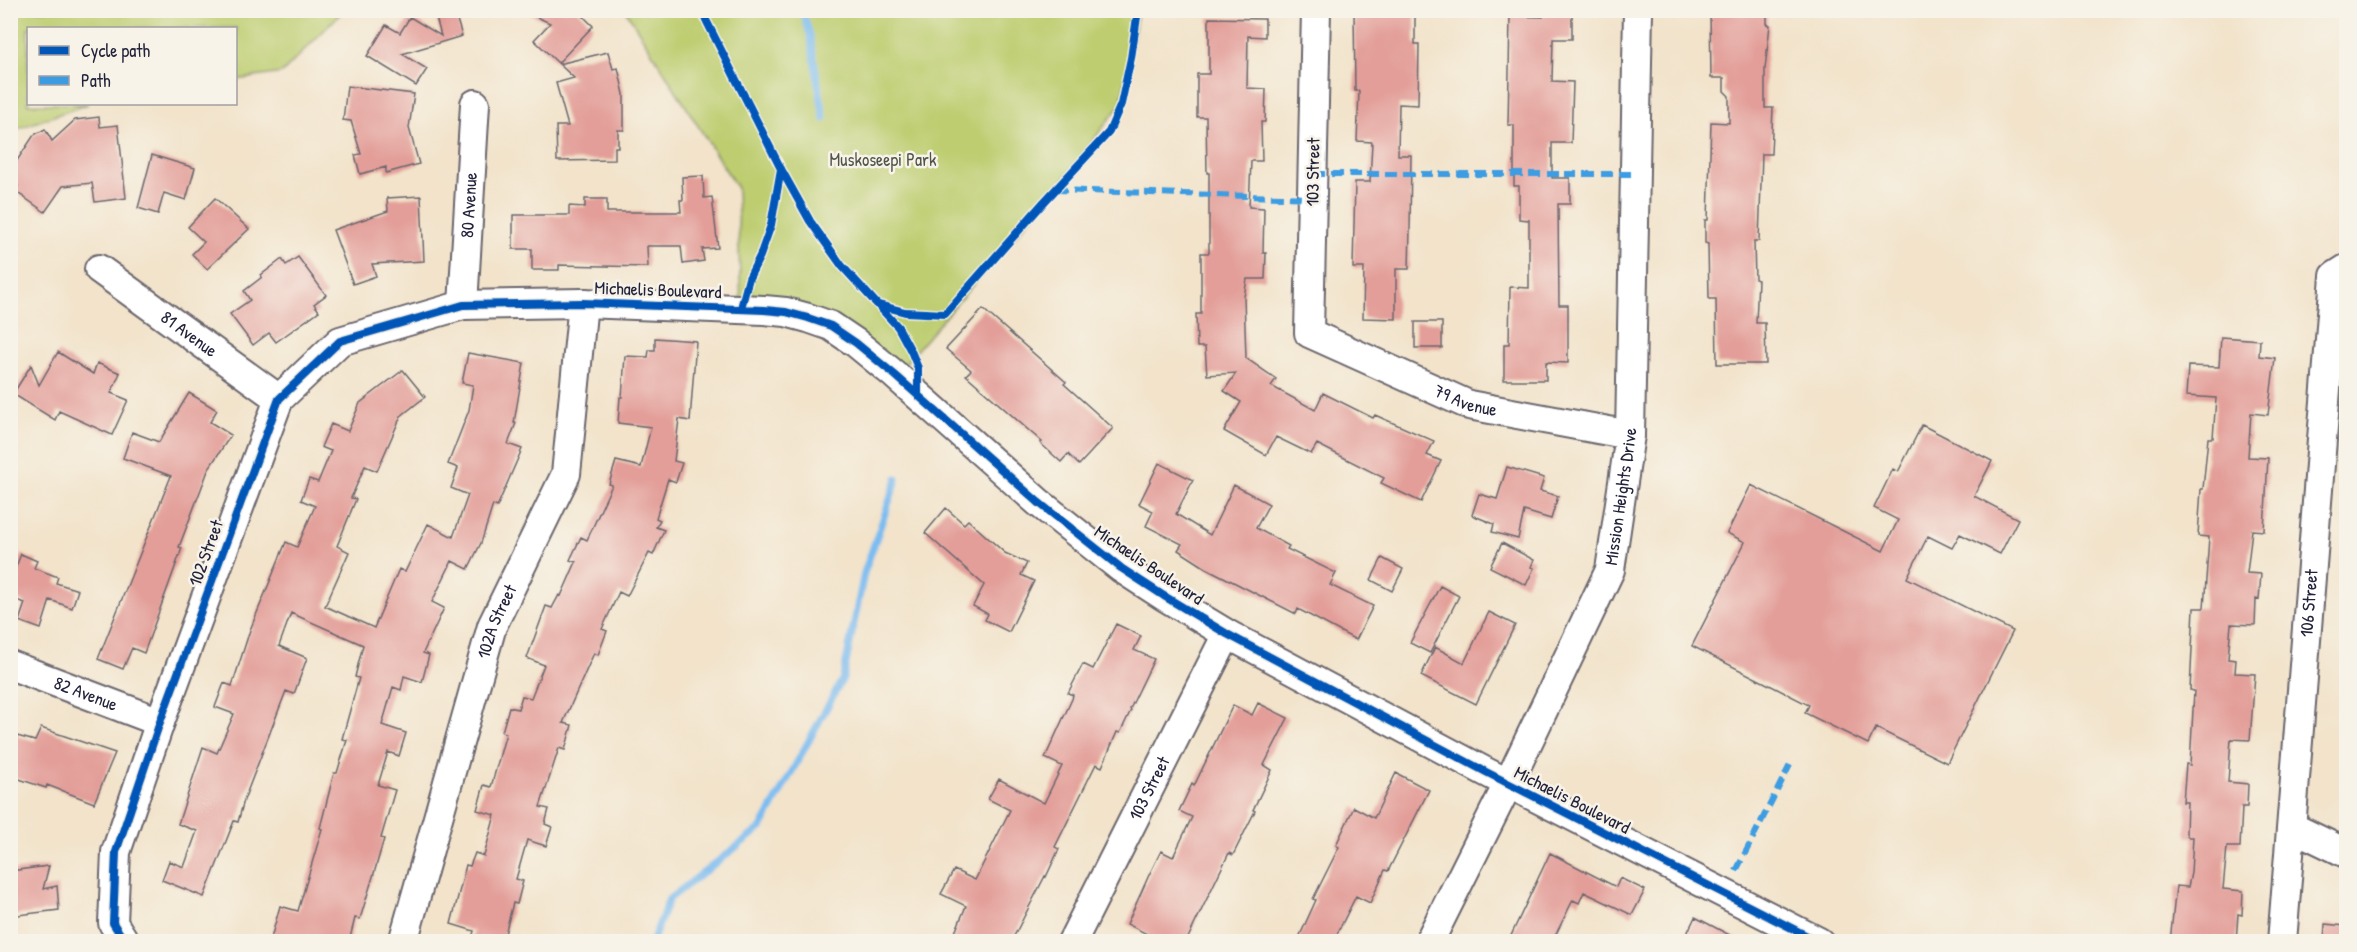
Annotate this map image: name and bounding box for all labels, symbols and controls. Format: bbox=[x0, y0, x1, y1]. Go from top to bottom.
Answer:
legend bbox=[27, 27, 237, 105]
text: Cycle path bbox=[81, 38, 151, 63]
text: Path bbox=[81, 68, 111, 93]
street label: 103 Street bbox=[1299, 137, 1326, 207]
park label: Muskoseepi Park bbox=[830, 147, 937, 172]
street label: 80 Avenue bbox=[454, 172, 483, 239]
street label: Michaelis Boulevard bbox=[594, 275, 722, 304]
street label: 81 Avenue bbox=[156, 305, 223, 363]
street label: 79 Avenue bbox=[1430, 378, 1499, 422]
street label: Mission Heights Drive bbox=[1598, 428, 1642, 567]
street label: 102 Street bbox=[182, 515, 229, 590]
street label: Michaelis Boulevard bbox=[1090, 519, 1209, 610]
street label: 106 Street bbox=[2293, 567, 2324, 638]
street label: 102A Street bbox=[470, 579, 523, 661]
street label: 82 Avenue bbox=[51, 670, 121, 717]
street label: 103 Street bbox=[1122, 751, 1176, 824]
street label: Michaelis Boulevard bbox=[1510, 760, 1635, 840]

